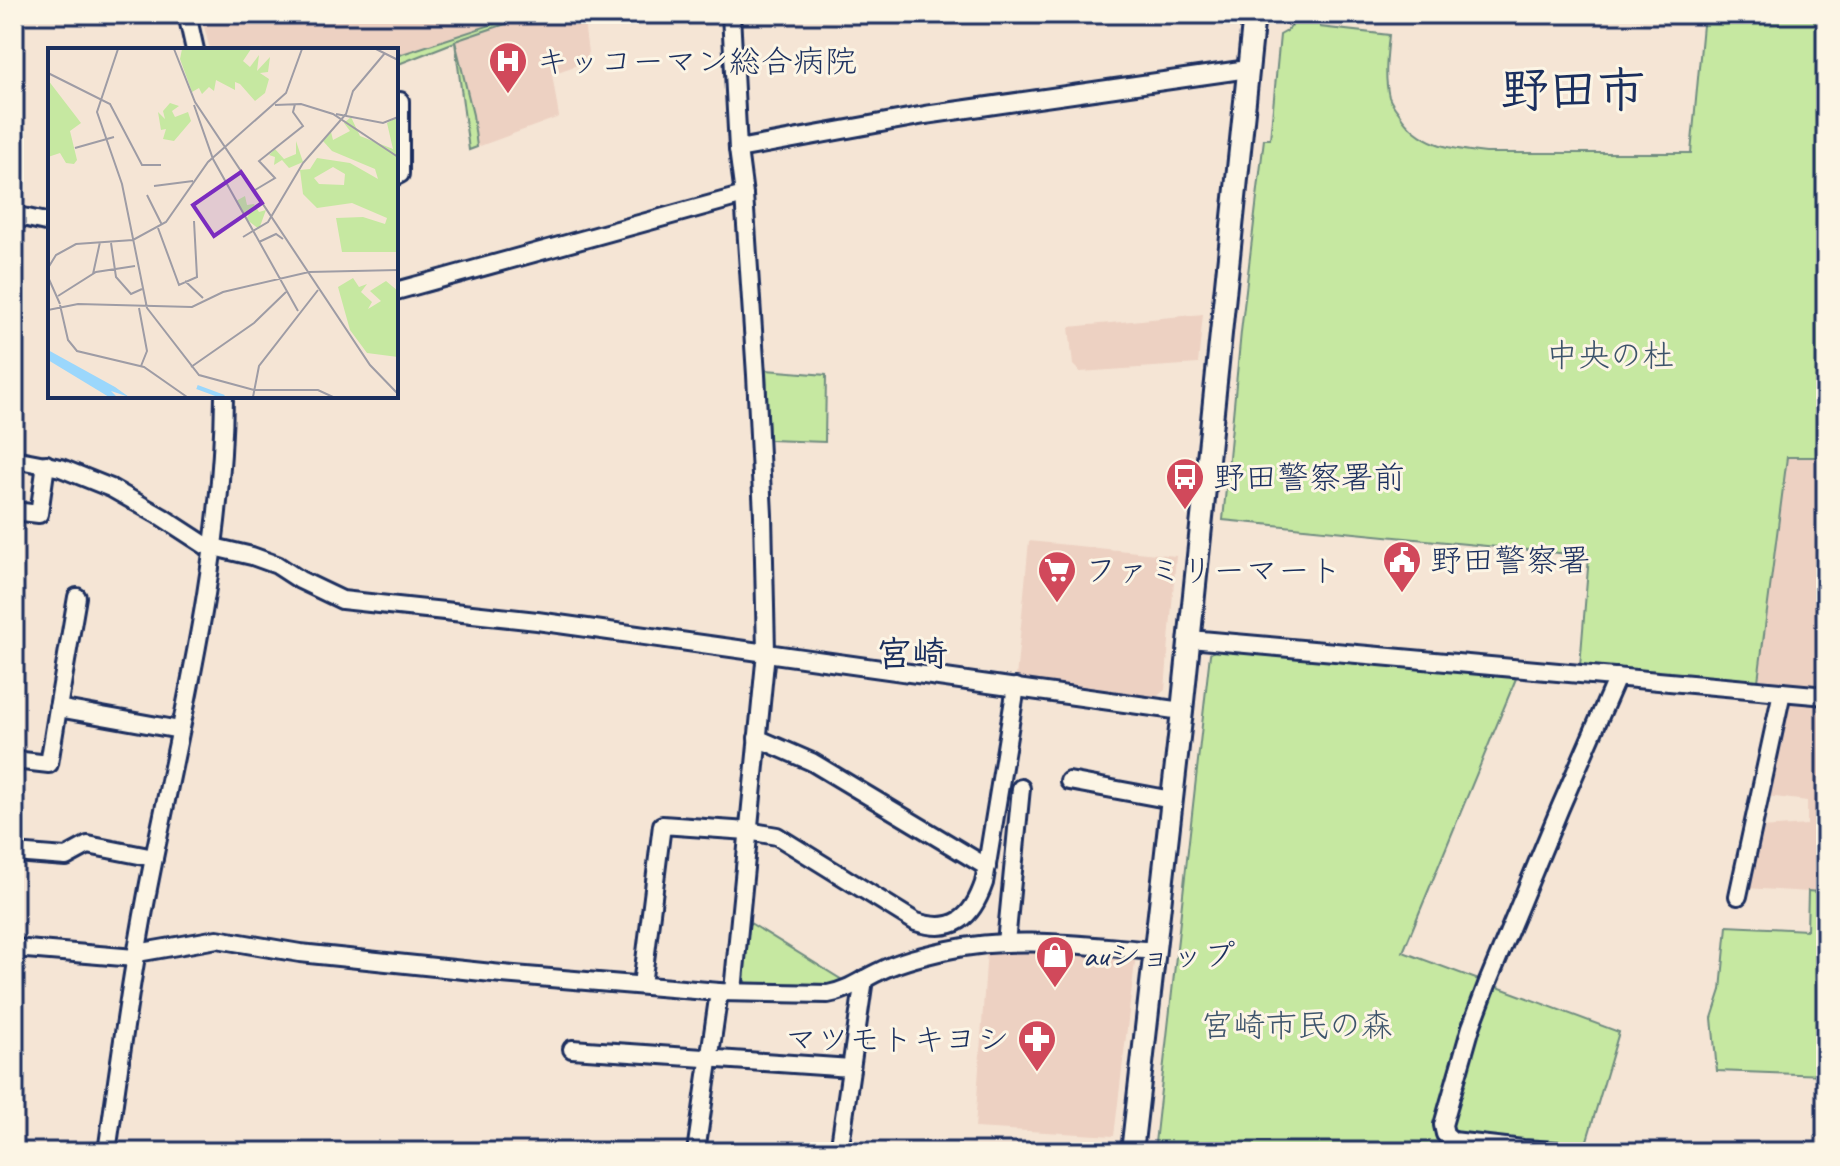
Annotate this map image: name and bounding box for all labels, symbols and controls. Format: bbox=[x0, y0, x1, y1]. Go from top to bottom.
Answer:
hospital icon: キッコーマン総合病院 bbox=[487, 40, 529, 95]
place label: キッコーマン総合病院 bbox=[536, 41, 857, 82]
inset map bbox=[48, 48, 398, 398]
district label: 野田市 bbox=[1501, 60, 1645, 120]
park label: 中央の杜 bbox=[1546, 335, 1674, 376]
bus stop icon: 野田警察署前 bbox=[1164, 456, 1206, 511]
place label: 野田警察署前 bbox=[1213, 457, 1405, 498]
public building icon: 野田警察署 bbox=[1381, 539, 1423, 594]
place label: 野田警察署 bbox=[1430, 540, 1590, 581]
supermarket icon: ファミリーマート bbox=[1036, 549, 1078, 604]
place label: ファミリーマート bbox=[1085, 550, 1342, 591]
district label: 宮崎 bbox=[876, 631, 948, 677]
shop icon: auショップ bbox=[1034, 934, 1076, 989]
place label: auショップ bbox=[1083, 935, 1236, 976]
park label: 宮崎市民の森 bbox=[1201, 1005, 1393, 1046]
pharmacy icon: マツモトキヨシ bbox=[1016, 1018, 1058, 1073]
place label: マツモトキヨシ bbox=[785, 1019, 1009, 1060]

